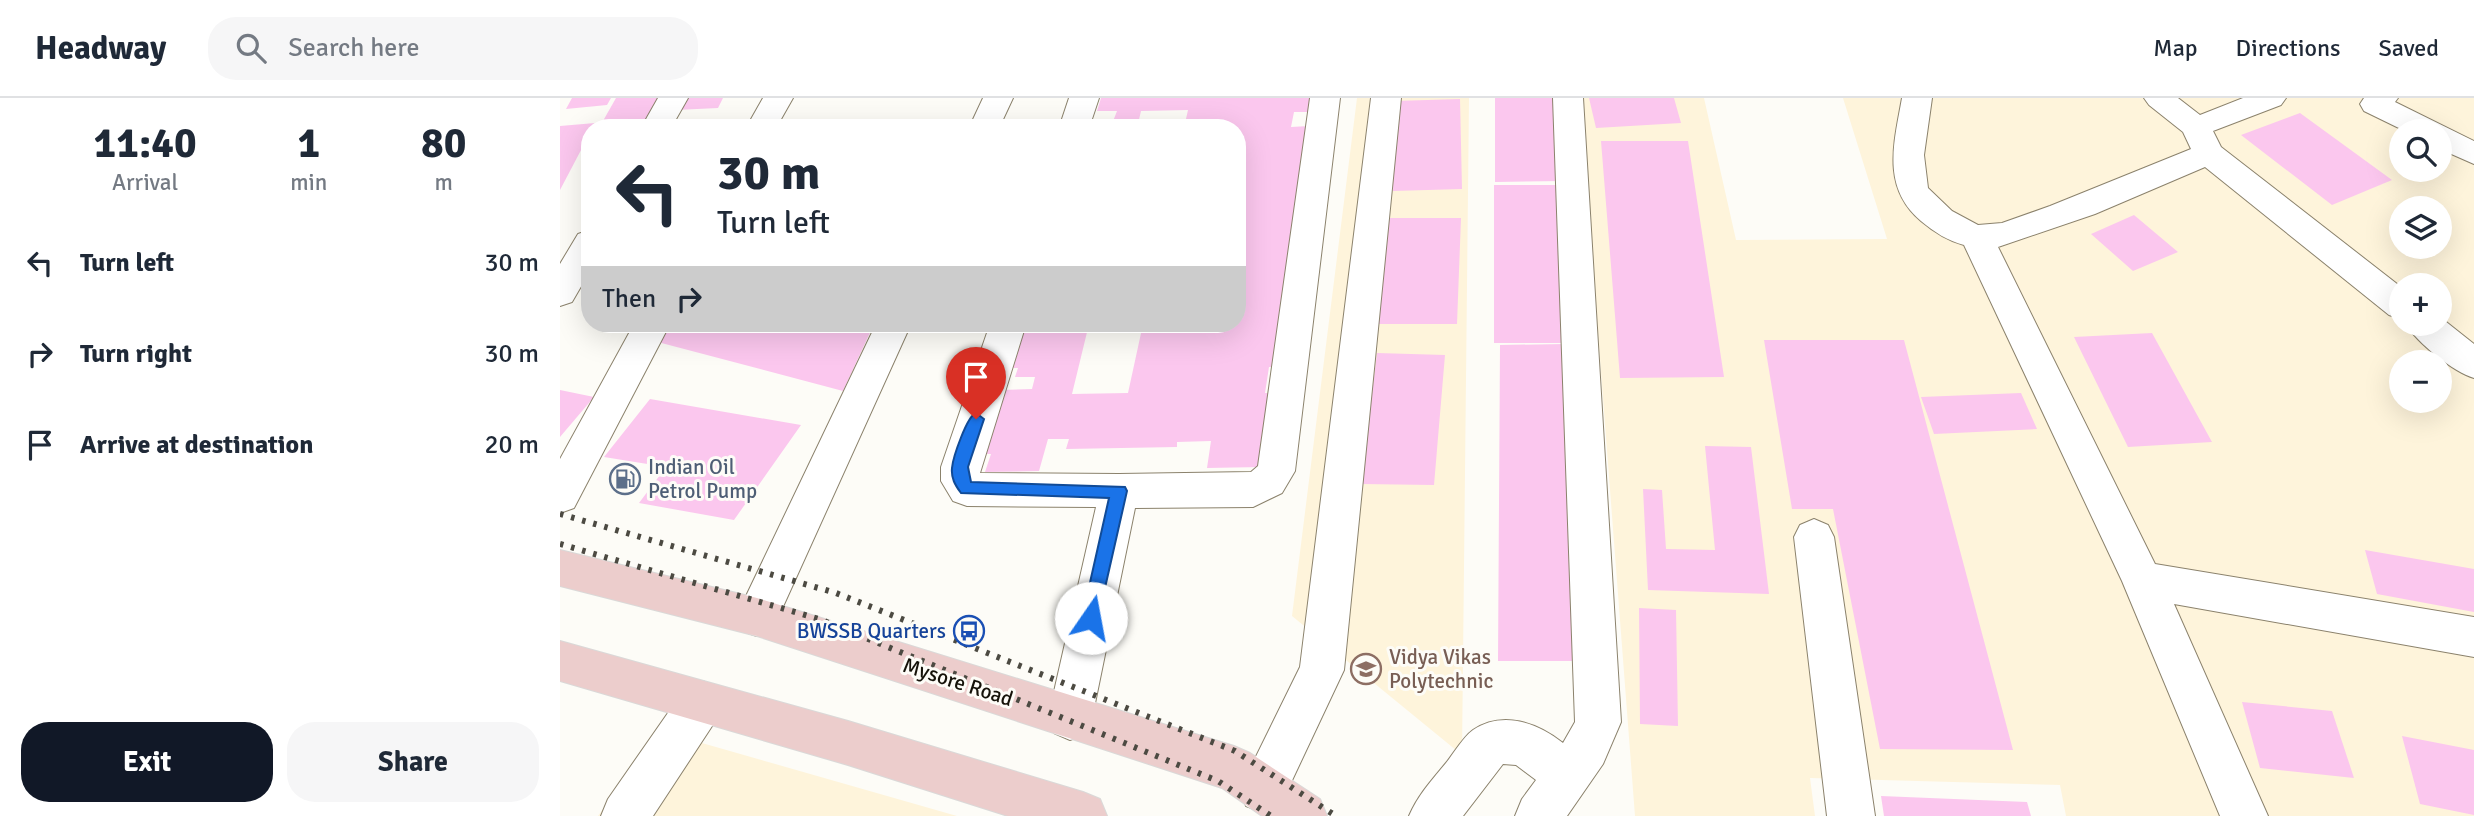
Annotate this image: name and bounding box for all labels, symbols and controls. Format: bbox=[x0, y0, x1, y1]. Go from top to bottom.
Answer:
search box bbox=[208, 17, 698, 80]
text: Headway bbox=[35, 28, 166, 69]
icon: search bbox=[232, 29, 270, 67]
text: Search here bbox=[288, 32, 419, 64]
text: Map bbox=[2153, 33, 2198, 63]
text: Directions bbox=[2236, 33, 2341, 63]
text: Saved bbox=[2379, 33, 2439, 63]
text: 11:40 bbox=[94, 118, 197, 169]
text: 1 bbox=[298, 118, 320, 169]
text: 80 bbox=[421, 118, 466, 169]
map controls bbox=[2389, 119, 2452, 413]
button: search bbox=[2389, 119, 2452, 182]
text: 30 m bbox=[717, 143, 820, 203]
icon: left bbox=[602, 147, 693, 238]
text: Arrival bbox=[112, 168, 178, 197]
text: min bbox=[290, 168, 327, 197]
text: m bbox=[435, 168, 453, 197]
button: layers bbox=[2389, 196, 2452, 259]
text: Turn left bbox=[717, 203, 830, 242]
icon: left bbox=[21, 244, 59, 282]
text: Turn left bbox=[80, 247, 174, 279]
text: 30 m bbox=[484, 247, 539, 279]
button: + bbox=[2389, 273, 2452, 336]
icon: right bbox=[670, 280, 708, 318]
text: Then bbox=[602, 283, 656, 315]
icon: right bbox=[21, 335, 59, 373]
text: Turn right bbox=[80, 338, 192, 370]
text: 30 m bbox=[484, 338, 539, 370]
pin bbox=[946, 347, 1006, 419]
button: − bbox=[2389, 350, 2452, 413]
icon: arrive bbox=[957, 358, 995, 396]
icon: arrive bbox=[21, 426, 59, 464]
text: Arrive at destination bbox=[80, 429, 313, 461]
text: 20 m bbox=[484, 429, 539, 461]
place label: Indian Oil Petrol Pump bbox=[648, 454, 757, 504]
fuel station icon: Indian Oil Petrol Pump bbox=[608, 462, 642, 496]
position arrow bbox=[1054, 581, 1128, 655]
bus stop icon: BWSSB Quarters bbox=[952, 614, 986, 648]
place label: BWSSB Quarters bbox=[797, 618, 946, 644]
place label: Vidya Vikas Polytechnic bbox=[1389, 644, 1493, 694]
street label: Mysore Road bbox=[900, 652, 1016, 712]
school or university icon: Vidya Vikas Polytechnic bbox=[1349, 652, 1383, 686]
button: Exit bbox=[21, 722, 273, 802]
button: Share bbox=[287, 722, 539, 802]

